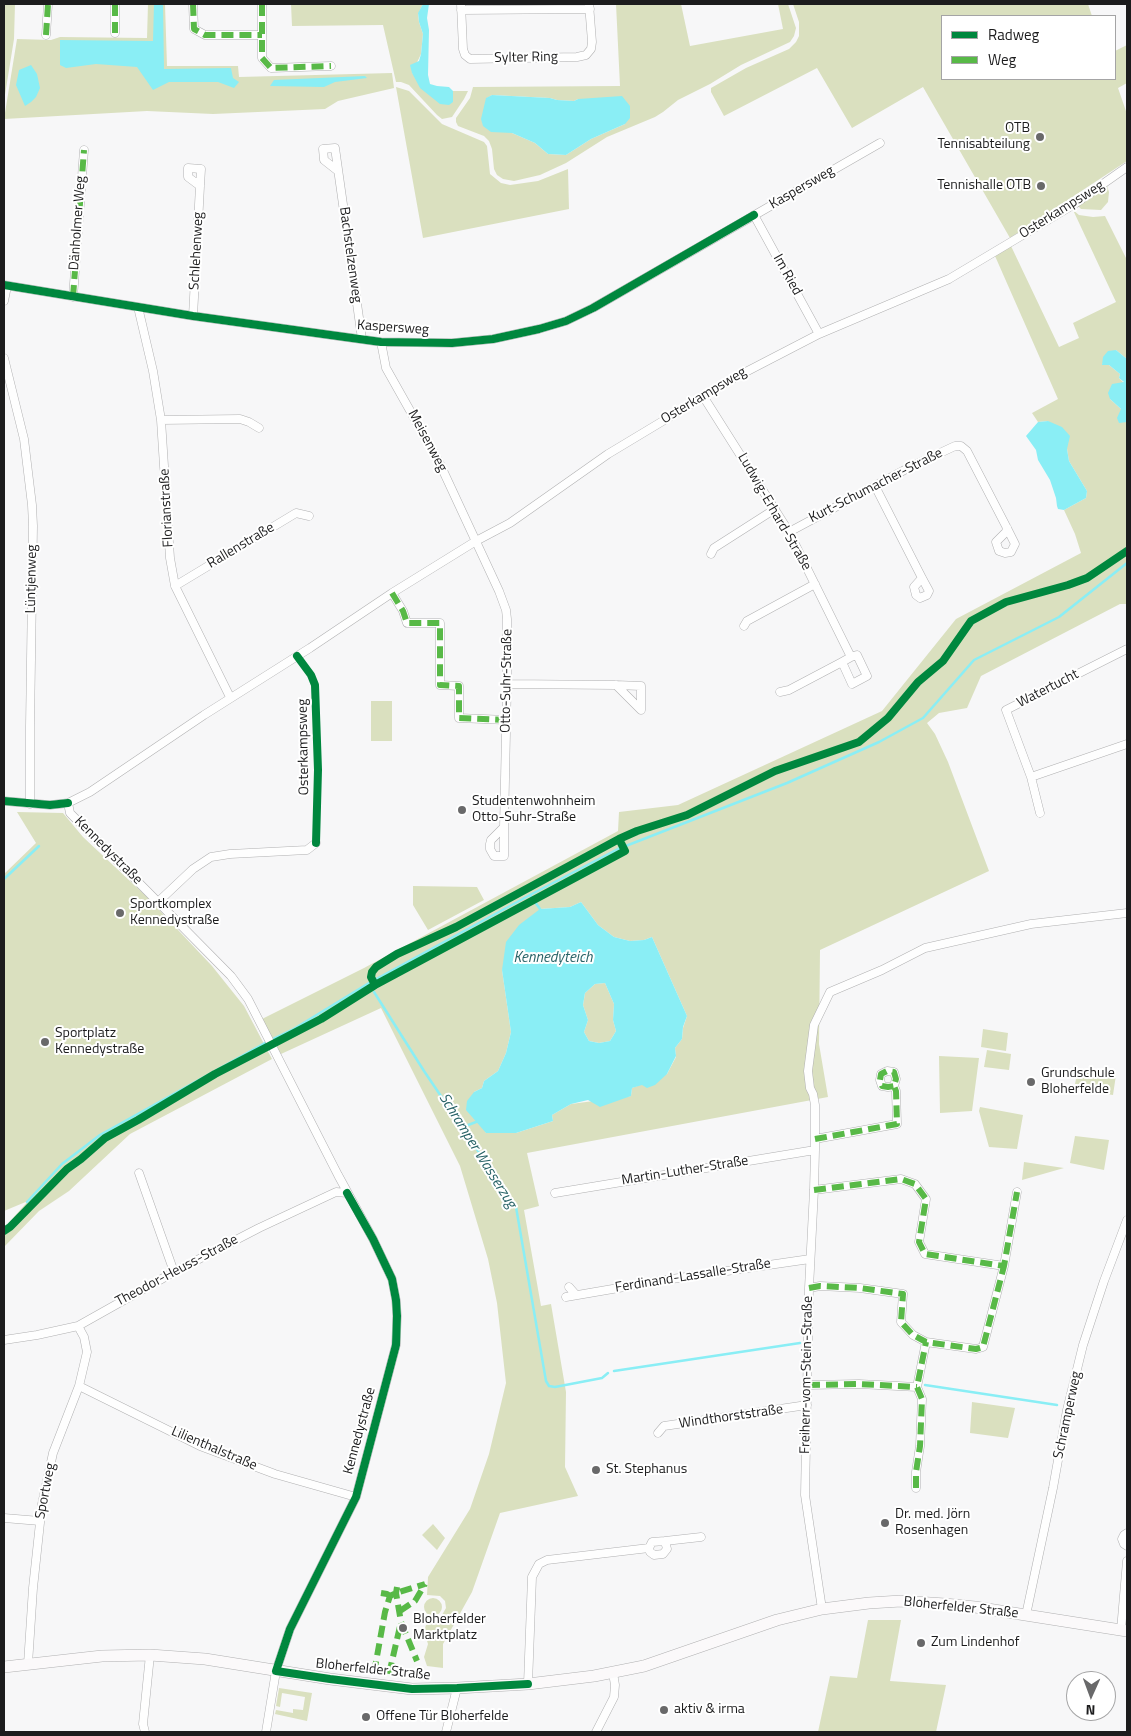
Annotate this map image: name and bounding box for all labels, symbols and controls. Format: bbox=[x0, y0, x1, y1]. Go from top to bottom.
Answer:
legend bbox=[941, 15, 1116, 80]
text: Radweg bbox=[988, 23, 1039, 46]
text: Weg bbox=[988, 48, 1016, 71]
street label: Sylter Ring bbox=[494, 49, 558, 67]
place label: OTB Tennisabteilung bbox=[937, 121, 1030, 154]
marker: OTB Tennisabteilung bbox=[1034, 131, 1046, 143]
street label: Kaspersweg bbox=[767, 163, 837, 213]
street label: Dänholmer Weg bbox=[66, 175, 90, 271]
street label: Osterkampsweg bbox=[1017, 177, 1107, 243]
place label: Tennishalle OTB bbox=[937, 178, 1031, 194]
marker: Tennishalle OTB bbox=[1035, 180, 1047, 192]
street label: Bachstelzenweg bbox=[335, 206, 365, 304]
street label: Schlehenweg bbox=[187, 211, 207, 291]
street label: Im Ried bbox=[769, 252, 805, 298]
street label: Kaspersweg bbox=[356, 317, 430, 339]
street label: Osterkampsweg bbox=[658, 364, 750, 428]
street label: Meisenweg bbox=[404, 407, 450, 475]
street label: Kurt-Schumacher-Straße bbox=[806, 445, 946, 527]
street label: Ludwig-Erhard-Straße bbox=[734, 450, 814, 574]
street label: Florianstraße bbox=[157, 468, 177, 548]
street label: Rallenstraße bbox=[204, 519, 278, 573]
street label: Lüntjenweg bbox=[23, 544, 41, 614]
street label: Otto-Suhr-Straße bbox=[498, 629, 516, 733]
street label: Watertucht bbox=[1014, 666, 1082, 712]
street label: Osterkampsweg bbox=[295, 699, 313, 795]
place label: Studentenwohnheim Otto-Suhr-Straße bbox=[472, 794, 596, 826]
marker: Studentenwohnheim Otto-Suhr-Straße bbox=[456, 804, 468, 816]
street label: Kennedystraße bbox=[70, 813, 146, 889]
place label: Sportkomplex Kennedystraße bbox=[130, 897, 219, 930]
marker: Sportkomplex Kennedystraße bbox=[114, 907, 126, 919]
water label: Kennedyteich bbox=[514, 949, 592, 967]
place label: Sportplatz Kennedystraße bbox=[55, 1026, 144, 1058]
marker: Sportplatz Kennedystraße bbox=[39, 1036, 51, 1048]
place label: Grundschule Bloherfelde bbox=[1041, 1066, 1115, 1098]
marker: Grundschule Bloherfelde bbox=[1025, 1076, 1037, 1088]
water label: Schramper Wasserzug bbox=[434, 1090, 520, 1212]
street label: Martin-Luther-Straße bbox=[620, 1153, 750, 1189]
street label: Theodor-Heuss-Straße bbox=[113, 1232, 241, 1310]
street label: Ferdinand-Lassalle-Straße bbox=[614, 1255, 772, 1297]
street label: Freiherr-vom-Stein-Straße bbox=[797, 1296, 817, 1454]
street label: Schramperweg bbox=[1051, 1370, 1085, 1460]
street label: Kennedystraße bbox=[340, 1386, 380, 1476]
street label: Windthorststraße bbox=[678, 1401, 784, 1433]
street label: Lilienthalstraße bbox=[169, 1423, 259, 1475]
street label: Sportweg bbox=[32, 1461, 60, 1521]
place label: St. Stephanus bbox=[606, 1462, 687, 1478]
marker: St. Stephanus bbox=[590, 1464, 602, 1476]
place label: Dr. med. Jörn Rosenhagen bbox=[895, 1507, 970, 1540]
marker: Dr. med. Jörn Rosenhagen bbox=[879, 1517, 891, 1529]
street label: Bloherfelder Straße bbox=[903, 1594, 1019, 1622]
place label: Bloherfelder Marktplatz bbox=[413, 1612, 486, 1644]
marker: Bloherfelder Marktplatz bbox=[397, 1622, 409, 1634]
place label: Zum Lindenhof bbox=[931, 1635, 1019, 1651]
marker: Zum Lindenhof bbox=[915, 1637, 927, 1649]
street label: Bloherfelder Straße bbox=[315, 1656, 431, 1684]
north arrow bbox=[1066, 1671, 1116, 1721]
text: N bbox=[1085, 1700, 1096, 1721]
place label: aktiv & irma bbox=[674, 1702, 745, 1718]
marker: aktiv & irma bbox=[658, 1704, 670, 1716]
place label: Offene Tür Bloherfelde bbox=[376, 1709, 509, 1725]
marker: Offene Tür Bloherfelde bbox=[360, 1711, 372, 1723]

